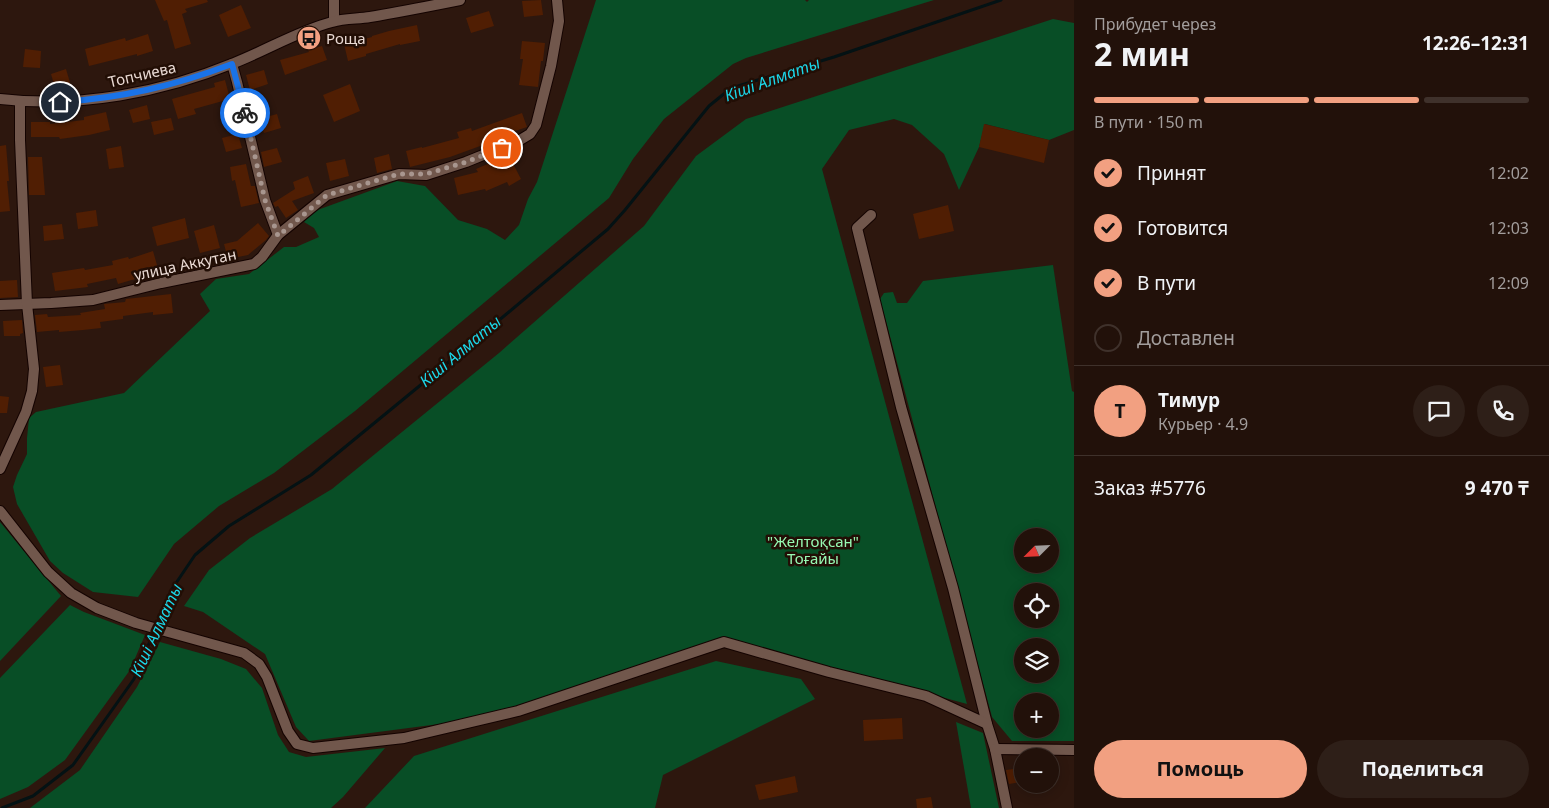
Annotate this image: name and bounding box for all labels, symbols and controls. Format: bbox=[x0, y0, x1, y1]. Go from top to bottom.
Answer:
text: Прибудет через bbox=[1094, 13, 1216, 35]
bus stop icon: Роща bbox=[296, 25, 322, 51]
place label: Роща bbox=[326, 28, 366, 48]
text: 12:26–12:31 bbox=[1422, 30, 1529, 56]
text: 2 мин bbox=[1094, 32, 1190, 75]
water label: Кіші Алматы bbox=[721, 51, 823, 106]
street label: Топчиева bbox=[106, 56, 178, 92]
pin bbox=[39, 81, 81, 123]
icon: home bbox=[46, 88, 74, 116]
courier bbox=[220, 88, 270, 138]
icon: bike bbox=[231, 99, 259, 127]
text: В пути · 150 m bbox=[1094, 111, 1203, 133]
pin bbox=[481, 127, 523, 169]
icon: bag bbox=[488, 134, 516, 162]
icon: check bbox=[1094, 159, 1122, 187]
text: Принят bbox=[1137, 160, 1206, 186]
text: 12:02 bbox=[1488, 162, 1529, 184]
icon: check bbox=[1094, 214, 1122, 242]
text: Готовится bbox=[1137, 215, 1228, 241]
text: 12:03 bbox=[1488, 217, 1529, 239]
street label: улица Аккутан bbox=[132, 243, 238, 285]
icon: check bbox=[1094, 269, 1122, 297]
text: В пути bbox=[1137, 270, 1196, 296]
text: 12:09 bbox=[1488, 272, 1529, 294]
water label: Кіші Алматы bbox=[414, 310, 506, 392]
text: Доставлен bbox=[1137, 325, 1235, 351]
button: chat bbox=[1413, 385, 1465, 437]
button: phone bbox=[1477, 385, 1529, 437]
text: Тимур bbox=[1158, 387, 1220, 413]
text: Т bbox=[1115, 398, 1125, 424]
text: Курьер · 4.9 bbox=[1158, 413, 1248, 435]
text: Заказ #5776 bbox=[1094, 475, 1206, 501]
text: 9 470 ₸ bbox=[1465, 475, 1529, 501]
north arrow bbox=[1014, 528, 1059, 572]
map controls bbox=[1014, 528, 1059, 793]
park label: "Желтоқсан" Тоғайы bbox=[767, 531, 859, 568]
water label: Кіші Алматы bbox=[125, 580, 187, 680]
button: locate bbox=[1014, 583, 1059, 628]
button: layers bbox=[1014, 638, 1059, 683]
button: + bbox=[1014, 693, 1059, 738]
button: Помощь bbox=[1094, 740, 1307, 798]
button: Поделиться bbox=[1317, 740, 1529, 798]
button: − bbox=[1014, 748, 1059, 793]

